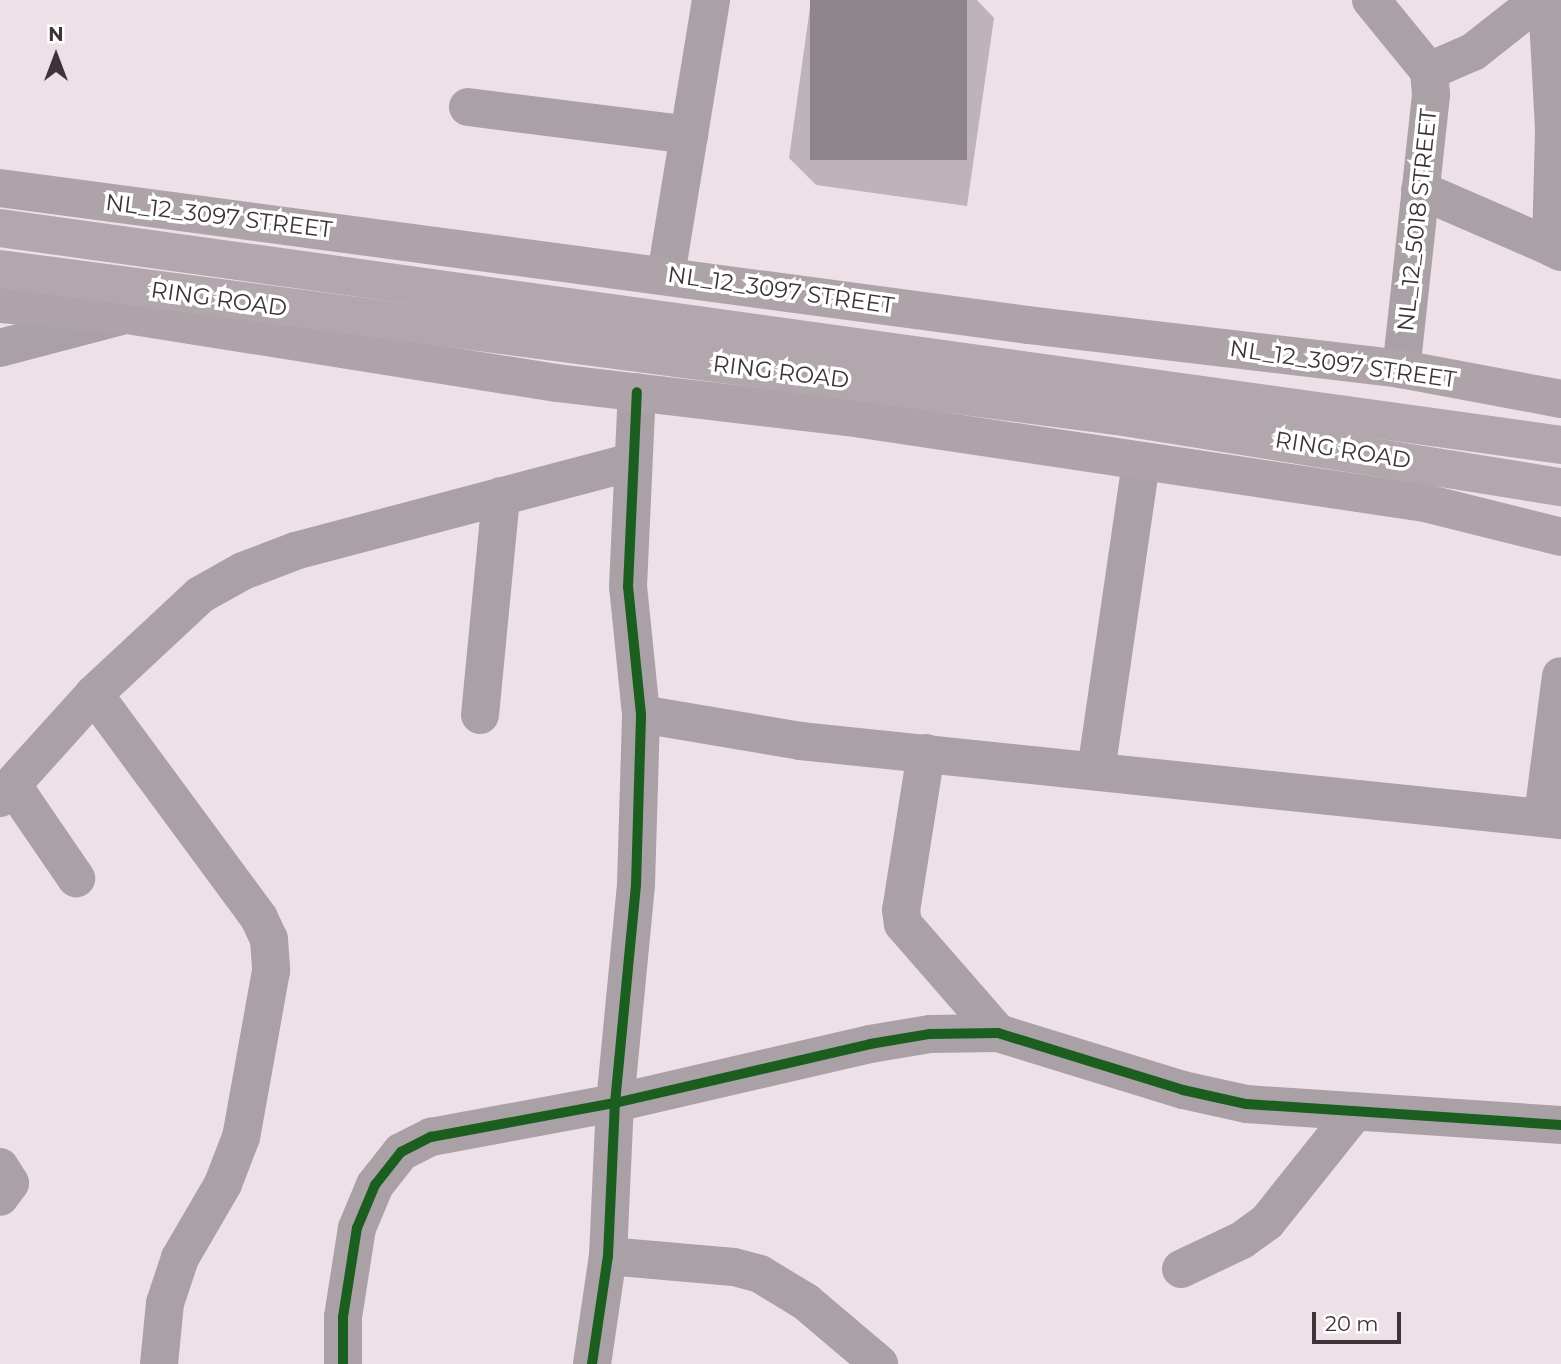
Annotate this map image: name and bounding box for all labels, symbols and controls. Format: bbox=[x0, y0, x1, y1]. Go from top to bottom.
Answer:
north arrow bbox=[21, 21, 91, 91]
text: N bbox=[48, 23, 64, 46]
street label: NL_12_5018 STREET bbox=[1392, 107, 1442, 333]
street label: NL_12_3097 STREET bbox=[104, 188, 334, 244]
street label: NL_12_3097 STREET bbox=[666, 260, 896, 320]
street label: RING ROAD bbox=[149, 276, 289, 322]
street label: NL_12_3097 STREET bbox=[1228, 334, 1458, 394]
street label: RING ROAD bbox=[711, 350, 851, 394]
street label: RING ROAD bbox=[1273, 426, 1413, 474]
scale bar bbox=[1316, 1298, 1405, 1342]
text: 20 m bbox=[1325, 1311, 1379, 1336]

